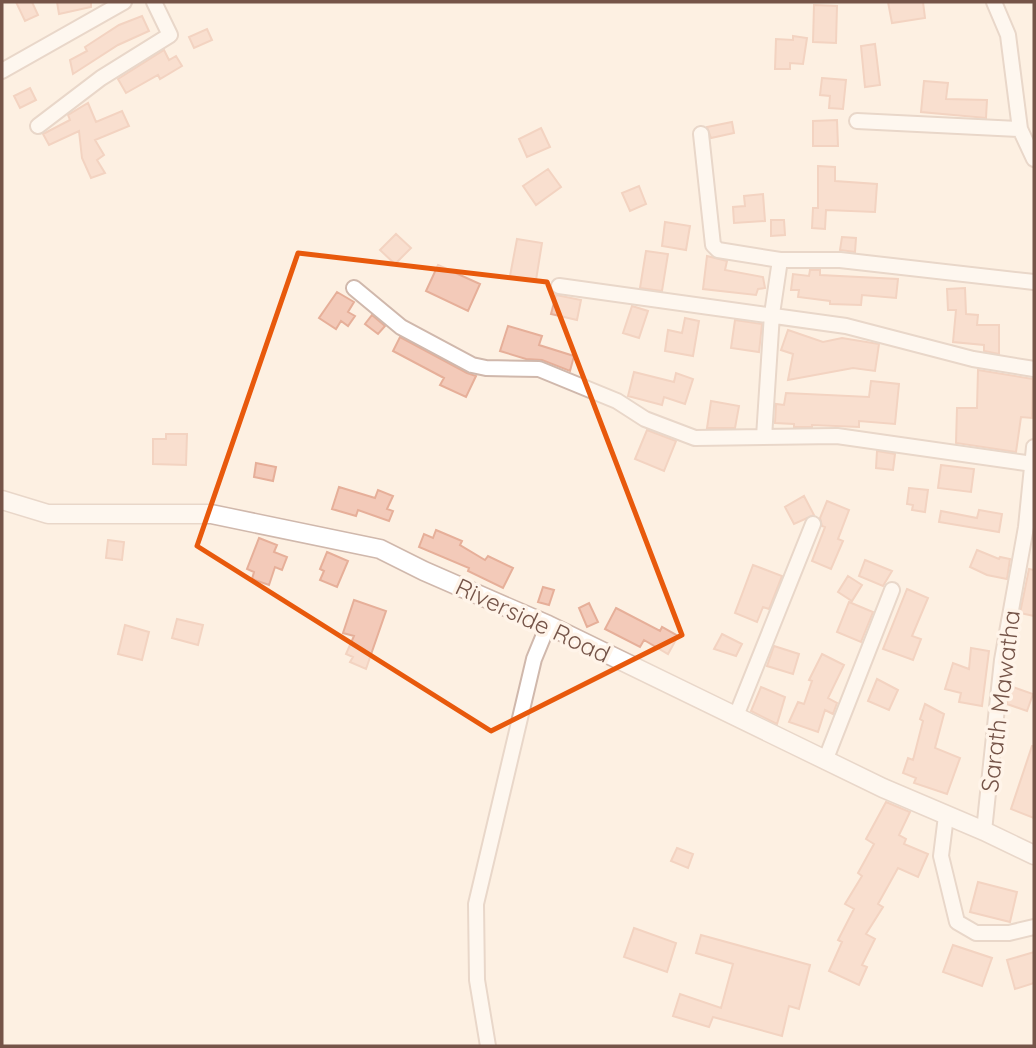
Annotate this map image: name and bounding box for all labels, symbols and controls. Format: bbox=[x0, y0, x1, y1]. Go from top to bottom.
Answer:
street label: Riverside Road bbox=[451, 571, 615, 669]
street label: Sarath Mawatha bbox=[974, 608, 1026, 794]

